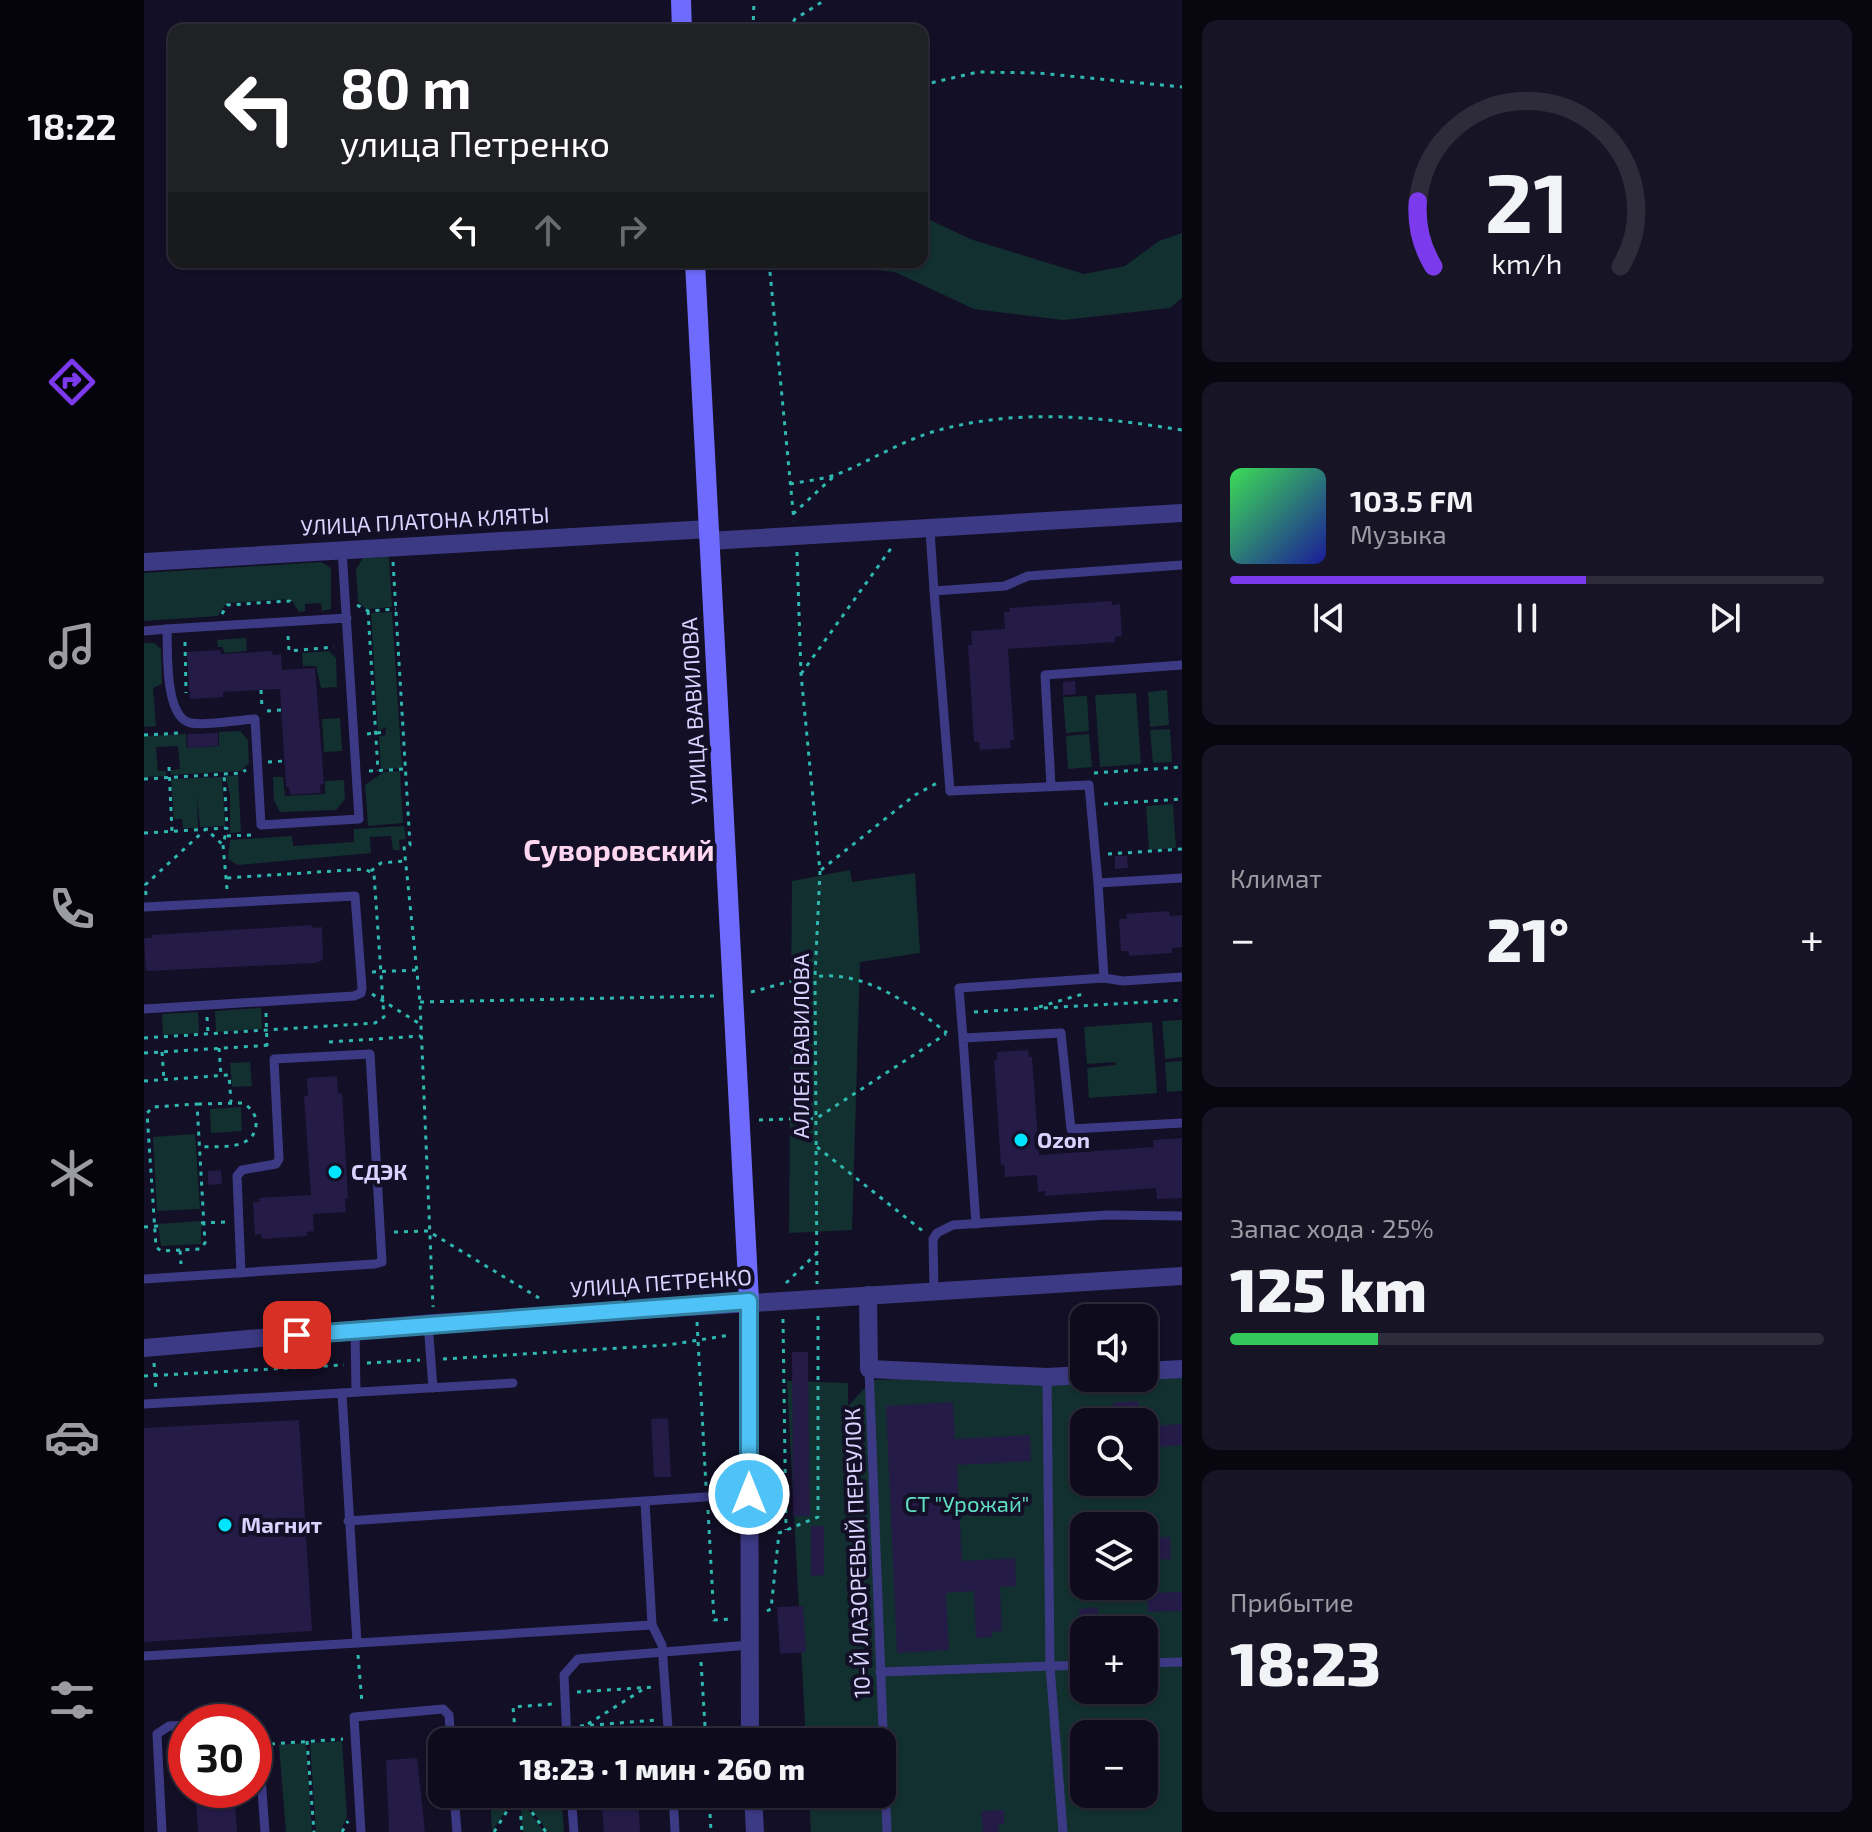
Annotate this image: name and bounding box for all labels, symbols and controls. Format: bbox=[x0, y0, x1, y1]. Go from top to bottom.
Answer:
text: 80 m bbox=[340, 53, 472, 120]
icon: left bbox=[208, 56, 312, 160]
text: 18:22 bbox=[27, 104, 117, 147]
text: улица Петренко bbox=[340, 121, 610, 164]
text: 21 bbox=[1485, 150, 1569, 250]
icon: left bbox=[442, 208, 486, 252]
icon: ahead bbox=[526, 208, 570, 252]
icon: right bbox=[610, 208, 654, 252]
text: km/h bbox=[1492, 245, 1562, 280]
icon: directions bbox=[44, 354, 100, 410]
text: 103.5 FM bbox=[1350, 482, 1473, 518]
street label: УЛИЦА ПЛАТОНА КЛЯТЫ bbox=[300, 501, 550, 540]
text: Музыка bbox=[1350, 518, 1447, 549]
icon: previous bbox=[1307, 596, 1351, 640]
icon: pause bbox=[1505, 596, 1549, 640]
icon: next bbox=[1703, 596, 1747, 640]
street label: УЛИЦА ВАВИЛОВА bbox=[675, 617, 711, 805]
icon: music bbox=[44, 618, 100, 674]
district label: Суворовский bbox=[523, 831, 715, 868]
text: Климат bbox=[1230, 862, 1322, 893]
icon: phone bbox=[44, 881, 100, 937]
text: 21° bbox=[1486, 902, 1569, 974]
text: − bbox=[1230, 911, 1256, 964]
text: + bbox=[1800, 911, 1824, 964]
street label: АЛЛЕЯ ВАВИЛОВА bbox=[787, 953, 813, 1139]
place label: Ozon bbox=[1037, 1126, 1090, 1152]
marker: Ozon bbox=[1012, 1131, 1030, 1149]
icon: climate bbox=[44, 1145, 100, 1201]
place label: СДЭК bbox=[351, 1158, 407, 1184]
marker: СДЭК bbox=[326, 1163, 344, 1181]
text: Запас хода · 25% bbox=[1230, 1212, 1434, 1243]
text: 125 km bbox=[1230, 1252, 1427, 1324]
street label: УЛИЦА ПЕТРЕНКО bbox=[569, 1263, 753, 1301]
pin bbox=[263, 1301, 331, 1369]
map controls bbox=[1070, 1304, 1158, 1808]
button: sound bbox=[1070, 1304, 1158, 1392]
icon: arrive bbox=[275, 1313, 319, 1357]
street label: 10-Й ЛАЗОРЕВЫЙ ПЕРЕУЛОК bbox=[838, 1407, 874, 1699]
button: search bbox=[1070, 1408, 1158, 1496]
icon: car bbox=[44, 1409, 100, 1465]
position arrow bbox=[707, 1452, 791, 1536]
park label: СТ "Урожай" bbox=[905, 1490, 1029, 1516]
place label: Магнит bbox=[241, 1511, 322, 1537]
button: layers bbox=[1070, 1512, 1158, 1600]
marker: Магнит bbox=[216, 1516, 234, 1534]
text: Прибытие bbox=[1230, 1586, 1354, 1617]
button: + bbox=[1070, 1616, 1158, 1704]
text: 18:23 bbox=[1230, 1626, 1381, 1698]
icon: filters bbox=[44, 1672, 100, 1728]
speed limit sign: 30 bbox=[168, 1704, 272, 1808]
button: − bbox=[1070, 1720, 1158, 1808]
text: 18:23 · 1 мин · 260 m bbox=[519, 1750, 805, 1786]

